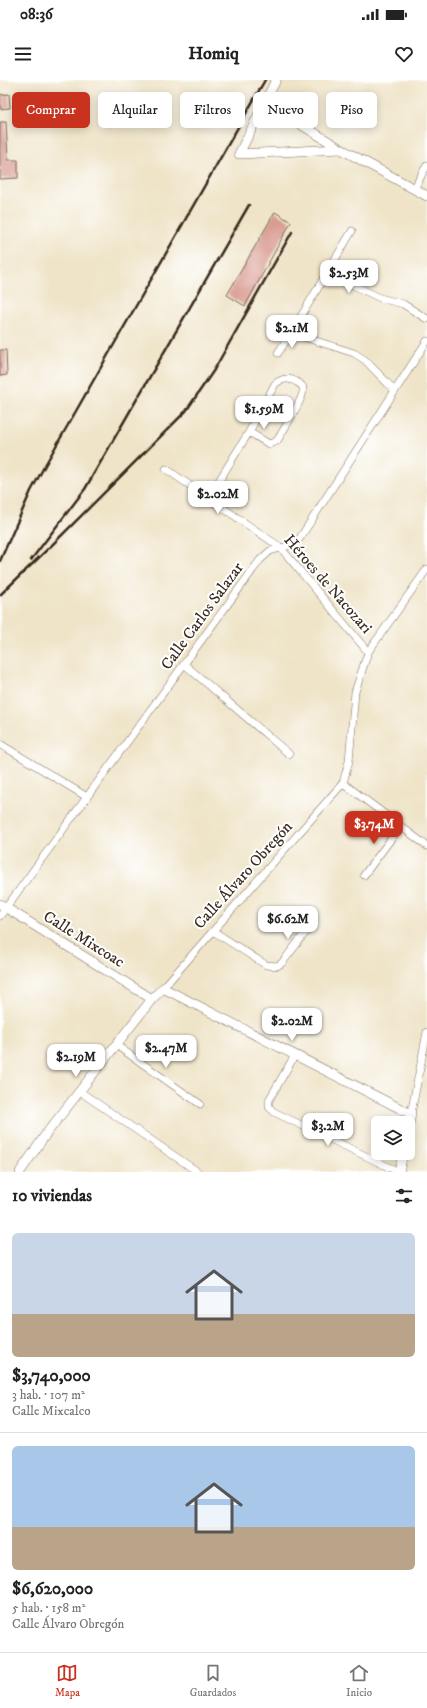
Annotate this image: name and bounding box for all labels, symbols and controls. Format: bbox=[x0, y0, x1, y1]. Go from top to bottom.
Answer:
text: 08:36 bbox=[20, 5, 53, 24]
icon: menu bbox=[12, 43, 34, 65]
text: Homiq bbox=[188, 43, 239, 65]
icon: heart bbox=[393, 43, 415, 65]
chip: Comprar bbox=[12, 92, 90, 128]
chip: Alquilar bbox=[98, 92, 172, 128]
chip: Filtros bbox=[180, 92, 245, 128]
chip: Nuevo bbox=[253, 92, 318, 128]
chip: Piso bbox=[326, 92, 377, 128]
pin: $2.53M bbox=[316, 260, 382, 294]
text: $2.53M bbox=[329, 265, 369, 281]
pin: $2.1M bbox=[264, 315, 320, 349]
text: $2.1M bbox=[275, 320, 309, 336]
pin: $1.59M bbox=[231, 396, 297, 430]
text: $1.59M bbox=[244, 401, 284, 417]
pin: $2.02M bbox=[185, 481, 251, 515]
text: $2.02M bbox=[197, 486, 239, 502]
street label: Héroes de Nacozari bbox=[279, 530, 377, 638]
street label: Calle Carlos Salazar bbox=[156, 558, 248, 674]
pin: $3.74M bbox=[341, 811, 407, 845]
street label: Calle Álvaro Obregón bbox=[189, 816, 297, 933]
text: $3.74M bbox=[354, 816, 394, 832]
street label: Calle Mixcoac bbox=[40, 906, 128, 972]
pin: $6.62M bbox=[255, 906, 321, 940]
text: $6.62M bbox=[267, 911, 309, 927]
pin: $2.02M bbox=[259, 1008, 325, 1042]
text: $2.02M bbox=[271, 1013, 313, 1029]
pin: $2.47M bbox=[133, 1035, 199, 1069]
text: $2.47M bbox=[145, 1040, 187, 1056]
pin: $2.19M bbox=[43, 1044, 109, 1078]
text: $2.19M bbox=[56, 1049, 96, 1065]
pin: $3.2M bbox=[300, 1113, 356, 1147]
map controls bbox=[371, 1116, 415, 1160]
button: layers bbox=[371, 1116, 415, 1160]
text: $3.2M bbox=[311, 1118, 345, 1134]
text: 10 viviendas bbox=[12, 1185, 92, 1207]
icon: filters bbox=[393, 1185, 415, 1207]
icon: home bbox=[178, 1259, 250, 1331]
text: $3,740,000 bbox=[12, 1365, 91, 1387]
text: 3 hab. · 107 m² bbox=[12, 1387, 85, 1403]
text: Calle Mixcalco bbox=[12, 1403, 91, 1419]
icon: home bbox=[178, 1472, 250, 1544]
text: $6,620,000 bbox=[12, 1578, 93, 1600]
text: 5 hab. · 158 m² bbox=[12, 1600, 85, 1616]
text: Calle Álvaro Obregón bbox=[12, 1616, 124, 1632]
tab: Mapa bbox=[55, 1662, 80, 1700]
tab: Guardados bbox=[190, 1662, 236, 1700]
tab: Inicio bbox=[346, 1662, 372, 1700]

